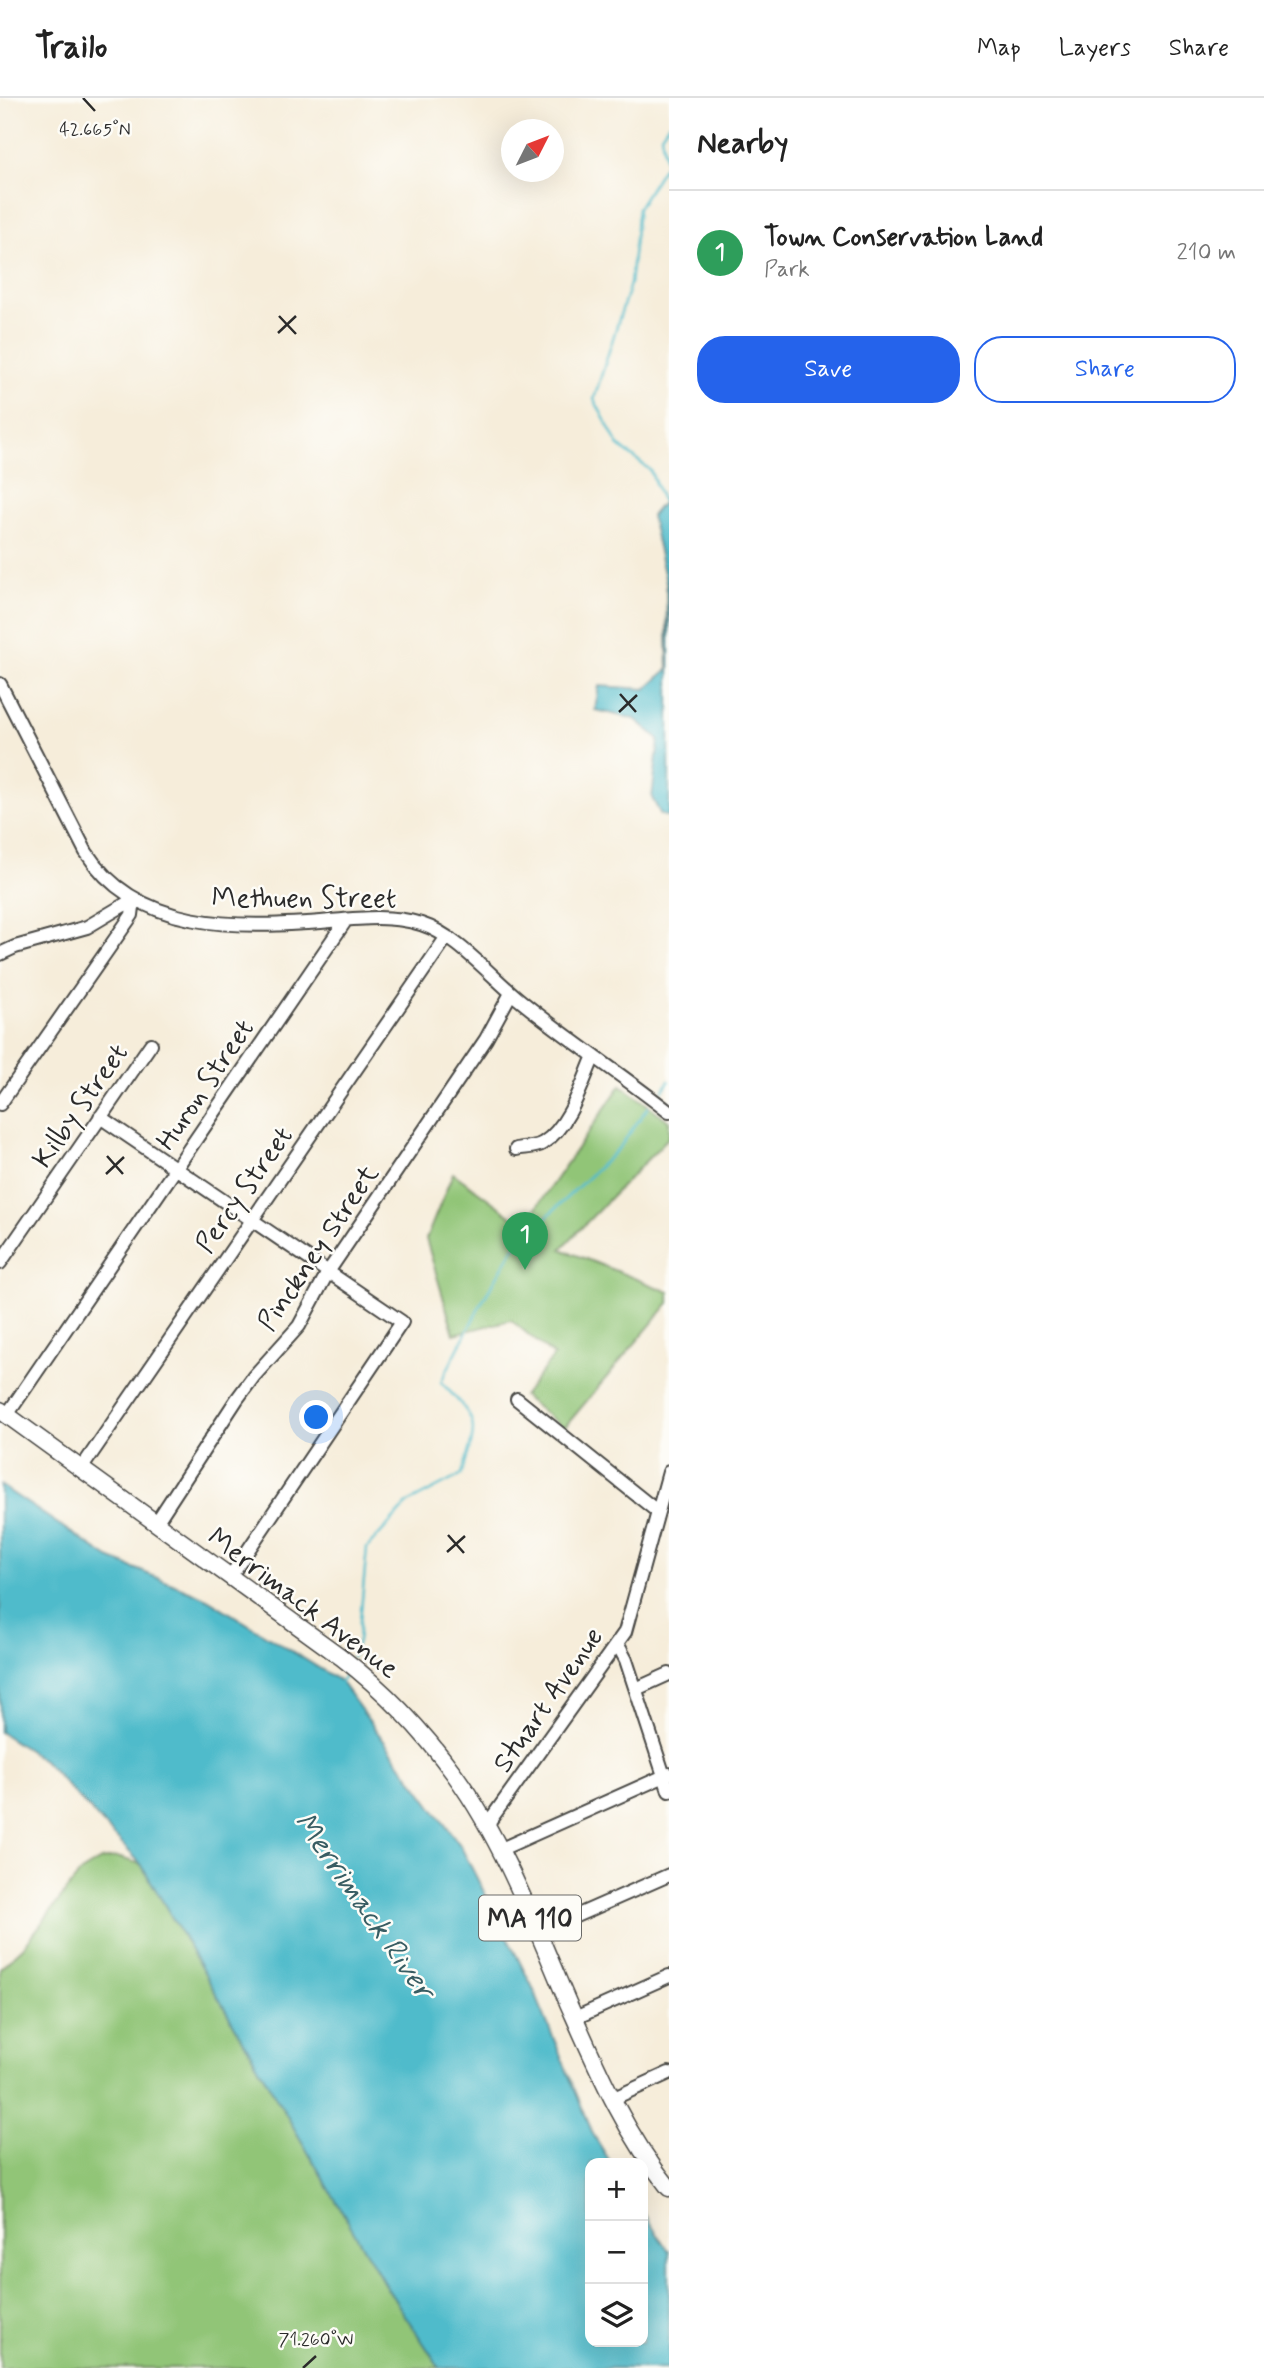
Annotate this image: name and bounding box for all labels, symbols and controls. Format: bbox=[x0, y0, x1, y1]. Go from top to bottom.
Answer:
text: Trailo bbox=[35, 26, 107, 70]
text: Map bbox=[977, 33, 1021, 64]
text: Layers bbox=[1059, 33, 1131, 64]
text: Share bbox=[1169, 33, 1229, 64]
text: 42.665°N bbox=[59, 118, 131, 142]
north arrow bbox=[501, 119, 564, 182]
text: Nearby bbox=[697, 124, 788, 163]
text: Town Conservation Land bbox=[764, 221, 1043, 255]
text: 1 bbox=[715, 238, 725, 268]
text: 210 m bbox=[1176, 238, 1236, 268]
text: Park bbox=[764, 255, 810, 285]
button: Save bbox=[697, 336, 960, 403]
button: Share bbox=[974, 336, 1236, 403]
street label: Methuen Street bbox=[212, 881, 396, 918]
street label: Huron Street bbox=[149, 1013, 264, 1158]
street label: Kilby Street bbox=[25, 1037, 138, 1176]
street label: Percy Street bbox=[188, 1120, 302, 1261]
street label: Pinckney Street bbox=[250, 1158, 389, 1339]
pin: 1 bbox=[502, 1212, 548, 1270]
your location bbox=[299, 1400, 333, 1434]
street label: Merrimack Avenue bbox=[199, 1520, 406, 1688]
street label: Stuart Avenue bbox=[485, 1620, 613, 1780]
water label: Merrimack River bbox=[285, 1805, 445, 2010]
road number: MA 110 bbox=[479, 1896, 581, 1940]
map controls bbox=[585, 2158, 648, 2347]
button: + bbox=[585, 2158, 648, 2221]
button: − bbox=[585, 2221, 648, 2284]
button: layers bbox=[585, 2284, 648, 2347]
text: 71.260°W bbox=[279, 2328, 353, 2352]

